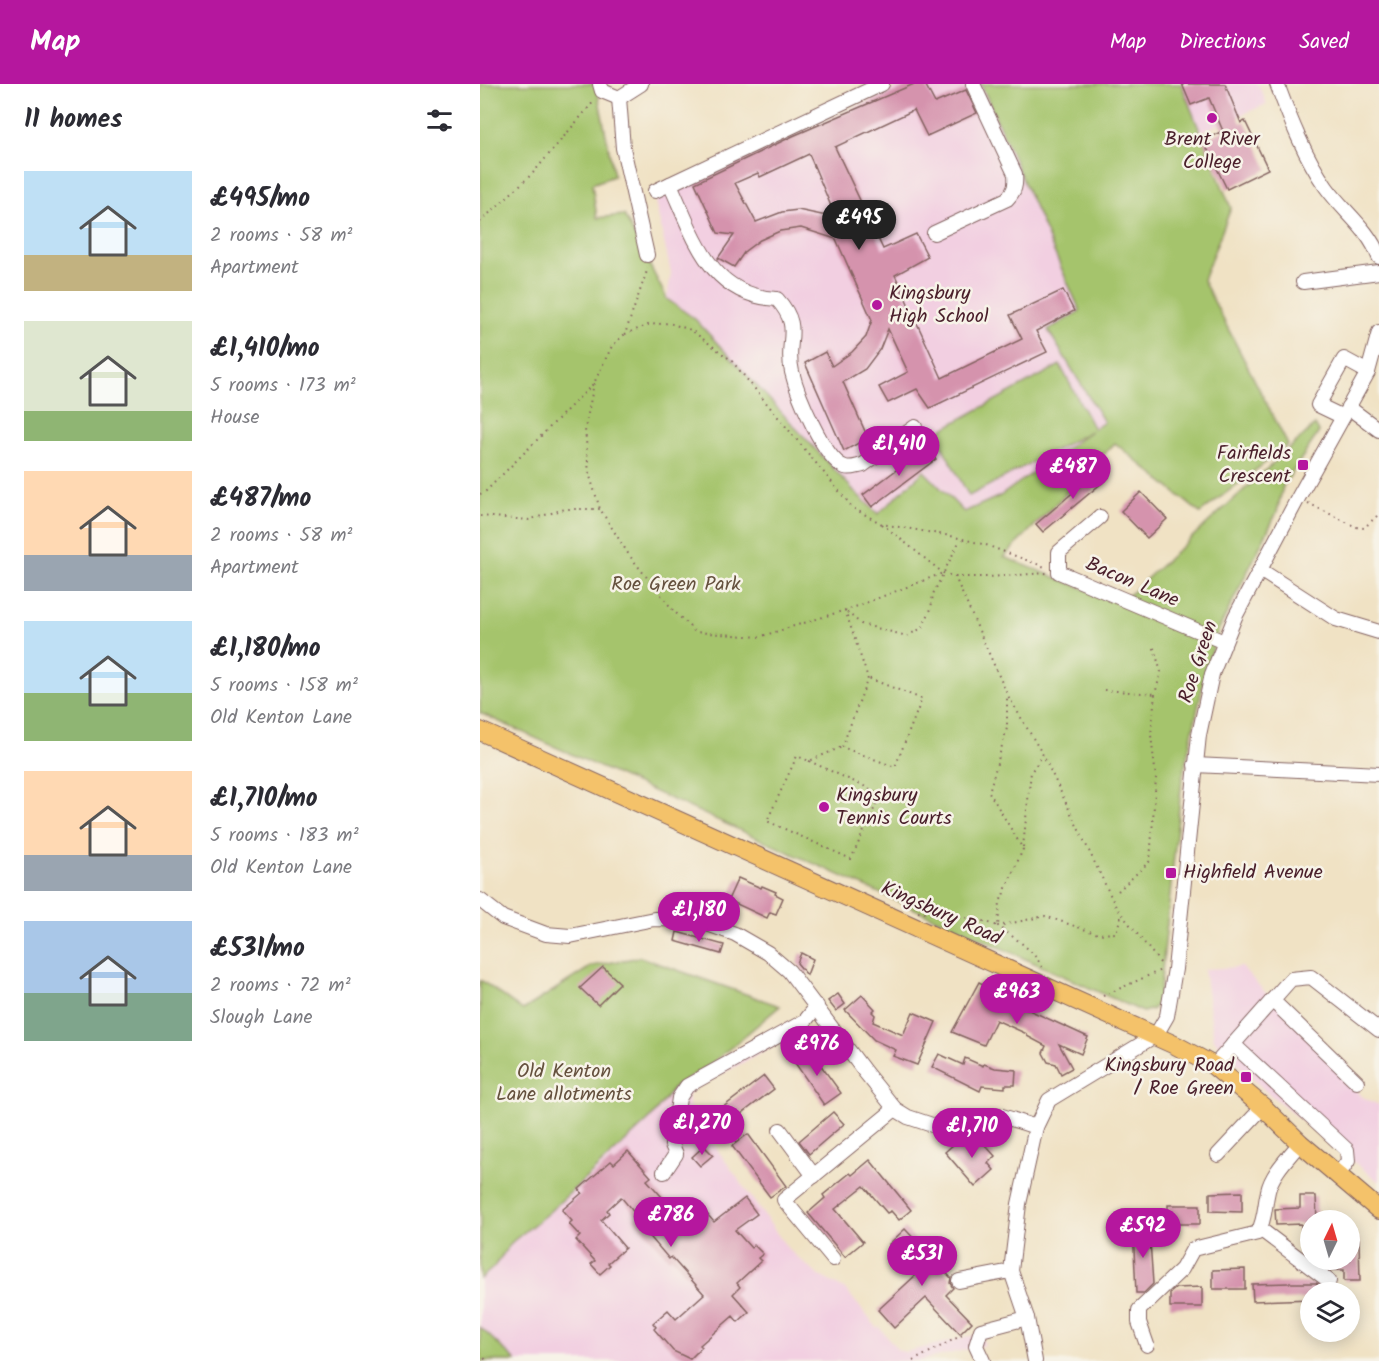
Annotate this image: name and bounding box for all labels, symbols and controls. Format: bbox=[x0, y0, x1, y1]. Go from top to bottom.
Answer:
text: Map bbox=[30, 20, 81, 65]
text: Map bbox=[1110, 26, 1146, 59]
text: Directions bbox=[1179, 26, 1266, 59]
text: Saved bbox=[1299, 26, 1349, 59]
text: 11 homes bbox=[24, 99, 122, 141]
icon: filters bbox=[423, 104, 456, 137]
marker: Brent River College bbox=[1205, 111, 1219, 125]
place label: Brent River College bbox=[1164, 124, 1261, 179]
text: £495/mo bbox=[210, 178, 310, 220]
icon: home bbox=[72, 195, 144, 267]
pin: £495 bbox=[823, 200, 895, 251]
text: £495 bbox=[836, 203, 882, 235]
text: 2 rooms · 58 m² bbox=[210, 220, 352, 252]
text: Apartment bbox=[210, 252, 299, 284]
place label: Kingsbury High School bbox=[889, 278, 989, 333]
marker: Kingsbury High School bbox=[870, 298, 884, 312]
text: £1,410/mo bbox=[210, 328, 320, 370]
icon: home bbox=[72, 345, 144, 417]
text: 5 rooms · 173 m² bbox=[210, 370, 356, 402]
text: House bbox=[210, 402, 260, 434]
pin: £1,410 bbox=[850, 426, 948, 477]
text: £1,410 bbox=[872, 429, 926, 461]
place label: Fairfields Crescent bbox=[1217, 438, 1291, 493]
pin: £487 bbox=[1037, 449, 1109, 500]
text: £487 bbox=[1050, 452, 1096, 484]
marker: Fairfields Crescent bbox=[1296, 458, 1310, 472]
text: £487/mo bbox=[210, 478, 311, 520]
icon: home bbox=[72, 495, 144, 567]
text: 2 rooms · 58 m² bbox=[210, 520, 352, 552]
street label: Bacon Lane bbox=[1080, 549, 1184, 617]
text: Apartment bbox=[210, 552, 299, 584]
park label: Roe Green Park bbox=[611, 569, 741, 601]
street label: Roe Green bbox=[1171, 617, 1227, 707]
text: £1,180/mo bbox=[210, 628, 321, 670]
icon: home bbox=[72, 645, 144, 717]
text: 5 rooms · 158 m² bbox=[210, 670, 358, 702]
text: Old Kenton Lane bbox=[210, 702, 352, 734]
text: £1,710/mo bbox=[210, 778, 318, 820]
place label: Kingsbury Tennis Courts bbox=[836, 780, 952, 835]
icon: home bbox=[72, 795, 144, 867]
marker: Kingsbury Tennis Courts bbox=[817, 800, 831, 814]
text: 5 rooms · 183 m² bbox=[210, 820, 359, 852]
text: Old Kenton Lane bbox=[210, 852, 352, 884]
place label: Highfield Avenue bbox=[1183, 857, 1323, 889]
marker: Highfield Avenue bbox=[1164, 866, 1178, 880]
street label: Kingsbury Road bbox=[875, 873, 1008, 955]
pin: £1,180 bbox=[650, 892, 748, 943]
text: £1,180 bbox=[672, 895, 726, 927]
text: £531/mo bbox=[210, 928, 305, 970]
icon: home bbox=[72, 945, 144, 1017]
text: 2 rooms · 72 m² bbox=[210, 970, 351, 1002]
pin: £963 bbox=[981, 974, 1053, 1025]
text: £963 bbox=[994, 977, 1040, 1009]
text: Slough Lane bbox=[210, 1002, 312, 1034]
pin: £976 bbox=[781, 1026, 853, 1077]
text: £976 bbox=[794, 1029, 840, 1061]
place label: Kingsbury Road / Roe Green bbox=[1105, 1050, 1235, 1105]
park label: Old Kenton Lane allotments bbox=[496, 1056, 632, 1111]
marker: Kingsbury Road / Roe Green bbox=[1239, 1070, 1253, 1084]
pin: £1,270 bbox=[653, 1105, 751, 1156]
text: £1,270 bbox=[673, 1108, 731, 1140]
pin: £1,710 bbox=[923, 1108, 1021, 1159]
text: £1,710 bbox=[946, 1111, 998, 1143]
pin: £786 bbox=[635, 1197, 707, 1248]
text: £786 bbox=[648, 1200, 694, 1232]
pin: £592 bbox=[1107, 1208, 1179, 1259]
north arrow bbox=[1300, 1210, 1360, 1270]
map controls bbox=[1300, 1210, 1360, 1342]
text: £592 bbox=[1120, 1211, 1166, 1243]
pin: £531 bbox=[886, 1236, 958, 1287]
text: £531 bbox=[901, 1239, 943, 1271]
button: layers bbox=[1300, 1282, 1360, 1342]

